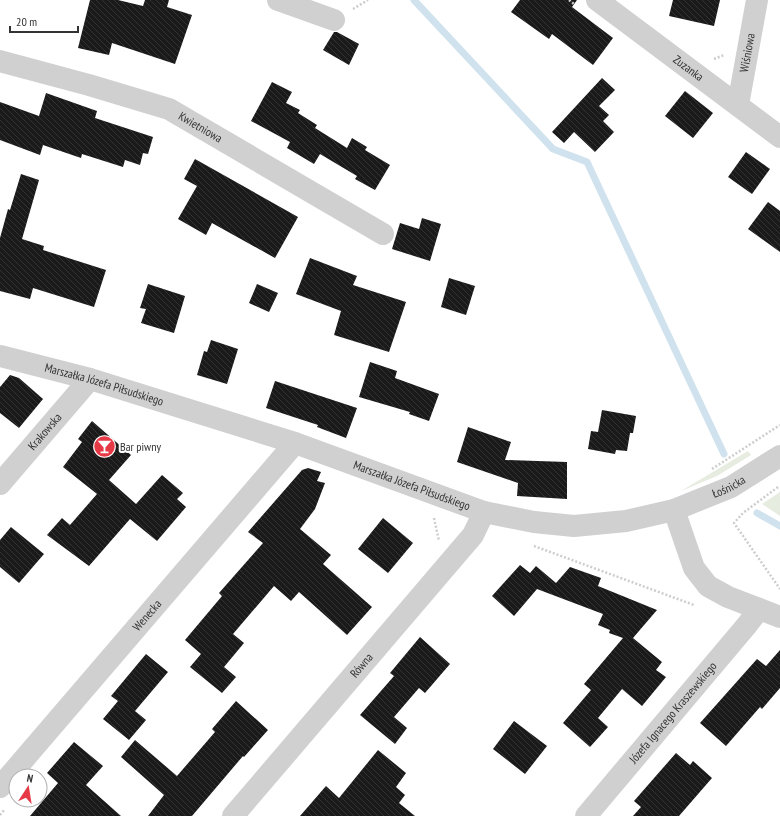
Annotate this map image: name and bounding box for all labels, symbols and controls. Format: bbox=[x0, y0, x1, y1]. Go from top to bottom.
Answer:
scale bar bbox=[10, 8, 78, 34]
text: 20 m bbox=[16, 14, 37, 29]
street label: Wiśniowa bbox=[736, 32, 758, 74]
street label: Zuzanka bbox=[670, 52, 707, 84]
street label: Kwietniowa bbox=[176, 108, 225, 146]
street label: Marszałka Józefa Piłsudskiego bbox=[43, 360, 166, 409]
street label: Krakowska bbox=[25, 410, 65, 453]
bar icon: Bar piwny bbox=[92, 434, 118, 460]
place label: Bar piwny bbox=[120, 439, 161, 454]
street label: Marszałka Józefa Piłsudskiego bbox=[352, 457, 472, 513]
street label: Łośnicka bbox=[710, 472, 748, 501]
street label: Wenecka bbox=[129, 596, 164, 634]
street label: Równa bbox=[347, 650, 376, 680]
street label: Józefa Ignacego Kraszewskiego bbox=[625, 659, 720, 767]
north arrow bbox=[8, 768, 48, 808]
text: N bbox=[26, 771, 34, 786]

